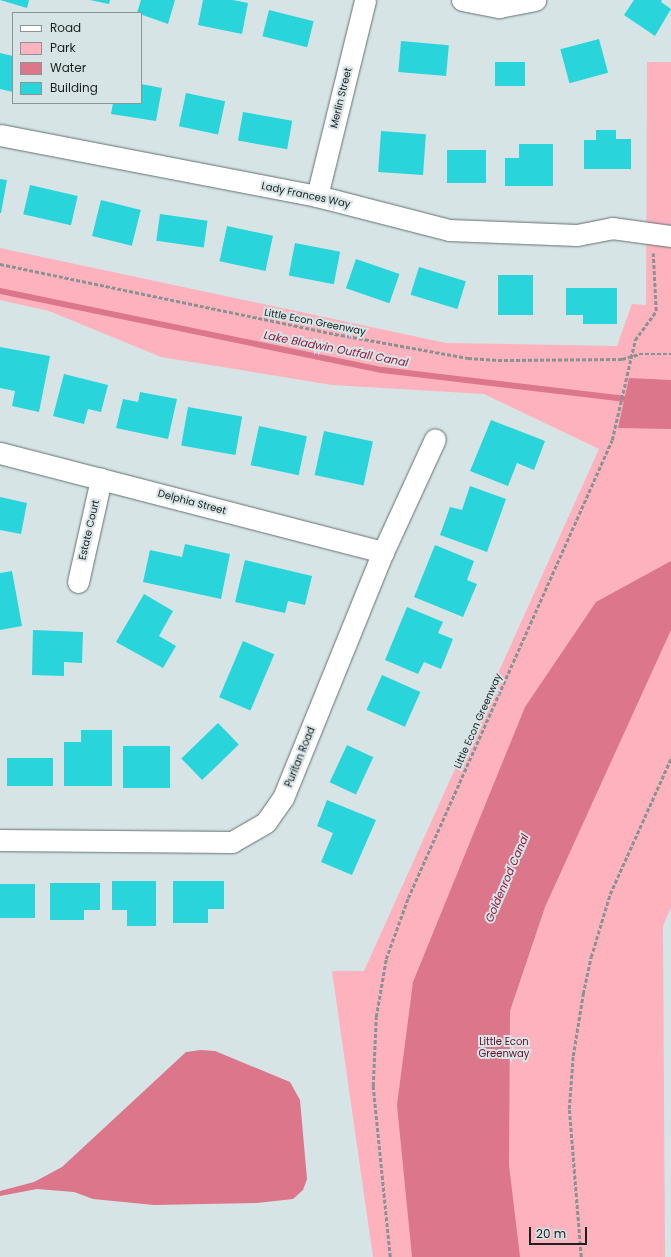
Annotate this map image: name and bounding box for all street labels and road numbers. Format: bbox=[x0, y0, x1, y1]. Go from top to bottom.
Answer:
street label: Merlin Street bbox=[328, 67, 354, 129]
street label: Lady Frances Way bbox=[261, 180, 351, 210]
street label: Little Econ Greenway bbox=[263, 306, 367, 338]
street label: Delphia Street bbox=[157, 487, 227, 517]
street label: Estate Court bbox=[76, 499, 102, 561]
street label: Little Econ Greenway bbox=[452, 672, 504, 770]
street label: Puritan Road bbox=[282, 725, 318, 789]

